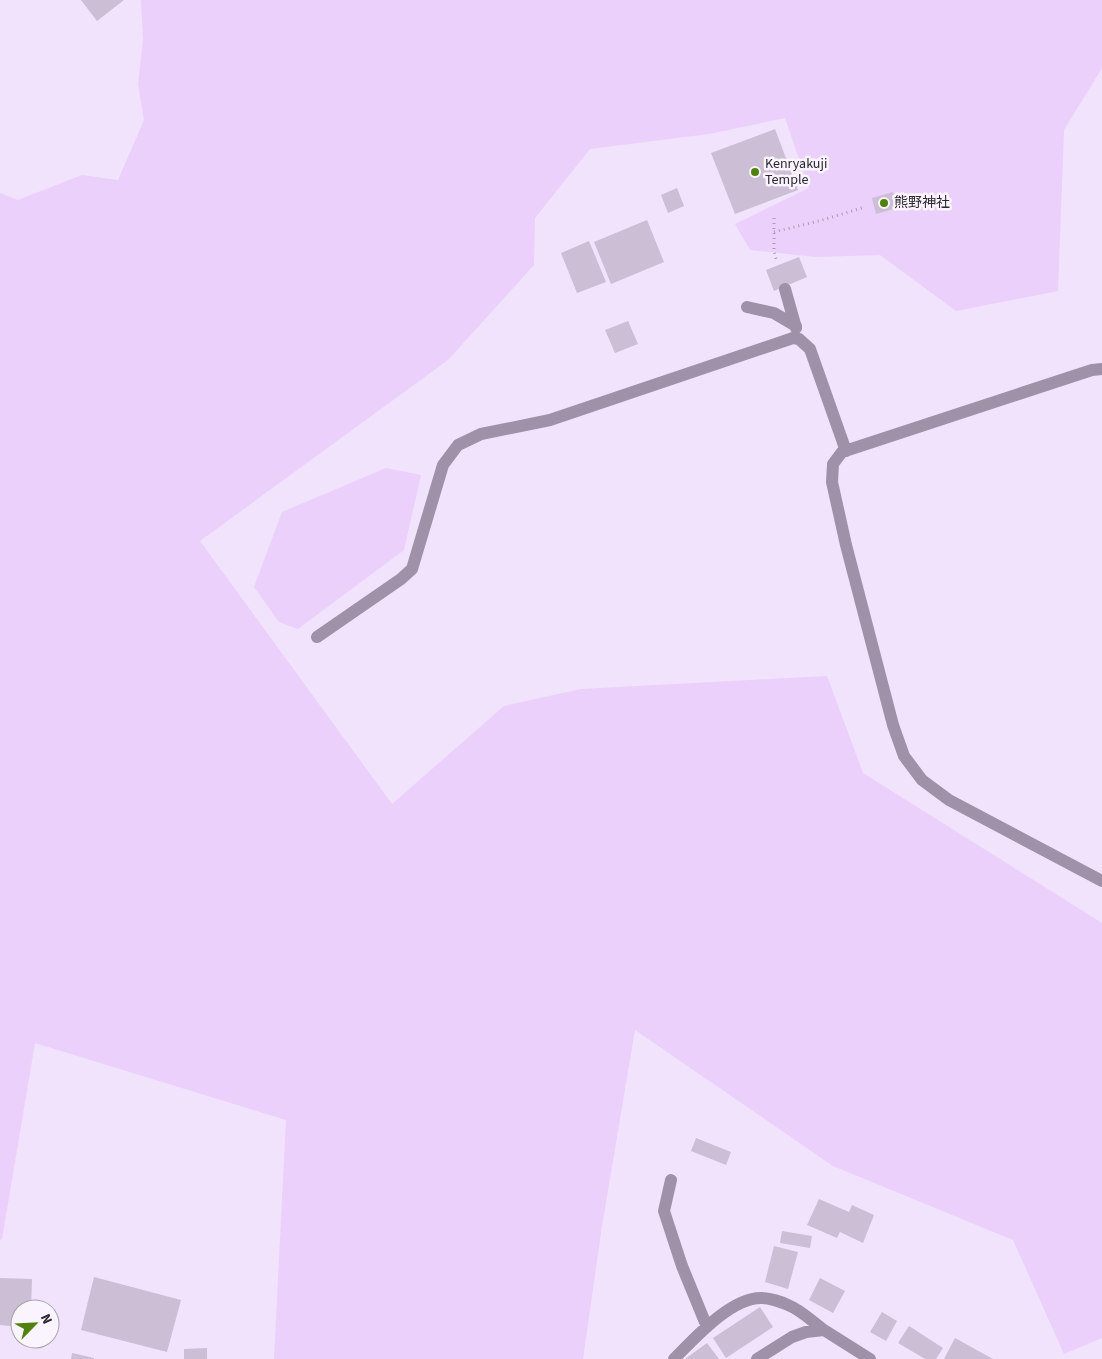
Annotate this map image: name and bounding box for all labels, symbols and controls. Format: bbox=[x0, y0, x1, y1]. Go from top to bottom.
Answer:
place label: Kenryakuji Temple bbox=[765, 154, 827, 190]
marker: Kenryakuji Temple bbox=[749, 166, 761, 178]
place label: 熊野神社 bbox=[894, 193, 950, 213]
marker: 熊野神社 bbox=[878, 197, 890, 209]
north arrow bbox=[10, 1299, 60, 1349]
text: N bbox=[35, 1311, 57, 1327]

